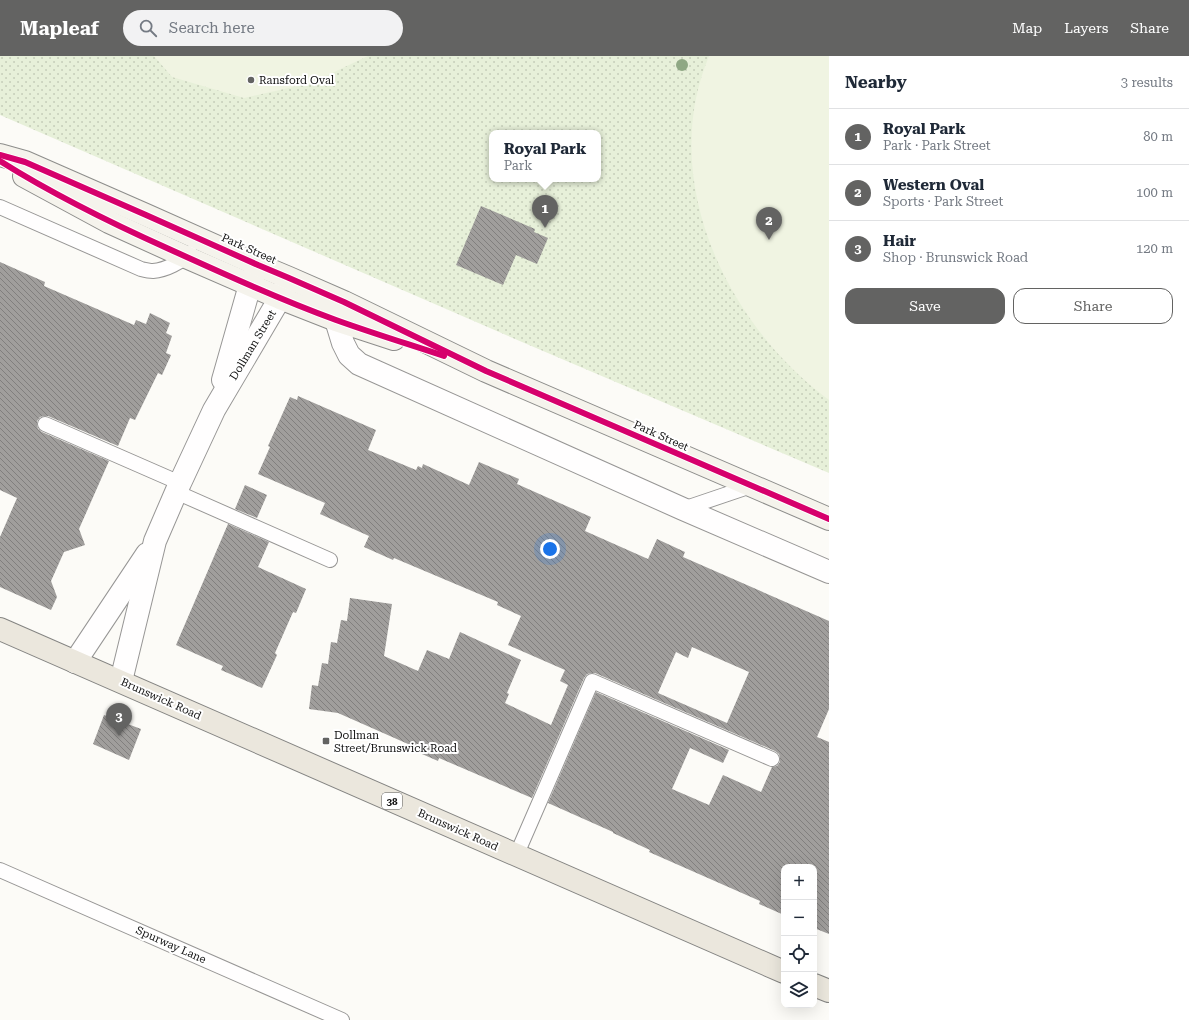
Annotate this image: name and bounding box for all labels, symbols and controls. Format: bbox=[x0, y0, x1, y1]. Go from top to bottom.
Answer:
search box bbox=[123, 10, 403, 46]
text: Mapleaf bbox=[20, 17, 99, 40]
icon: search bbox=[137, 17, 159, 39]
text: Search here bbox=[169, 19, 255, 37]
text: Map bbox=[1012, 20, 1042, 36]
text: Layers bbox=[1064, 20, 1108, 36]
text: Share bbox=[1130, 20, 1169, 36]
text: Nearby bbox=[845, 72, 907, 92]
place label: Ransford Oval bbox=[259, 74, 335, 87]
marker: Ransford Oval bbox=[246, 75, 256, 85]
text: 3 results bbox=[1121, 75, 1173, 90]
text: Royal Park bbox=[883, 120, 966, 138]
text: 1 bbox=[854, 129, 862, 144]
text: 80 m bbox=[1143, 129, 1173, 144]
popup bbox=[489, 130, 601, 182]
text: Park · Park Street bbox=[883, 138, 991, 153]
text: Royal Park bbox=[504, 140, 586, 158]
text: Park bbox=[504, 158, 532, 173]
text: Western Oval bbox=[883, 176, 984, 194]
text: 2 bbox=[854, 185, 862, 200]
text: 100 m bbox=[1136, 185, 1173, 200]
text: Sports · Park Street bbox=[883, 194, 1003, 209]
pin: 1 bbox=[532, 195, 558, 228]
pin: 2 bbox=[756, 207, 782, 240]
street label: Park Street bbox=[220, 231, 278, 267]
text: Hair bbox=[883, 232, 916, 250]
text: 3 bbox=[854, 241, 862, 256]
text: 120 m bbox=[1136, 241, 1173, 256]
text: Shop · Brunswick Road bbox=[883, 250, 1028, 265]
button: Save bbox=[845, 288, 1005, 324]
button: Share bbox=[1013, 288, 1173, 324]
street label: Dollman Street bbox=[227, 308, 279, 382]
street label: Park Street bbox=[632, 418, 690, 454]
your location bbox=[540, 539, 560, 559]
street label: Brunswick Road bbox=[119, 675, 203, 723]
pin: 3 bbox=[106, 703, 132, 736]
place label: Dollman Street/Brunswick Road bbox=[334, 729, 457, 755]
marker: Dollman Street/Brunswick Road bbox=[321, 736, 331, 746]
road number: 38 bbox=[382, 793, 402, 809]
street label: Brunswick Road bbox=[416, 806, 500, 854]
map controls bbox=[781, 864, 817, 1008]
button: + bbox=[781, 864, 817, 900]
button: − bbox=[781, 900, 817, 936]
street label: Spurway Lane bbox=[134, 924, 208, 966]
button: locate bbox=[781, 936, 817, 972]
button: layers bbox=[781, 972, 817, 1008]

